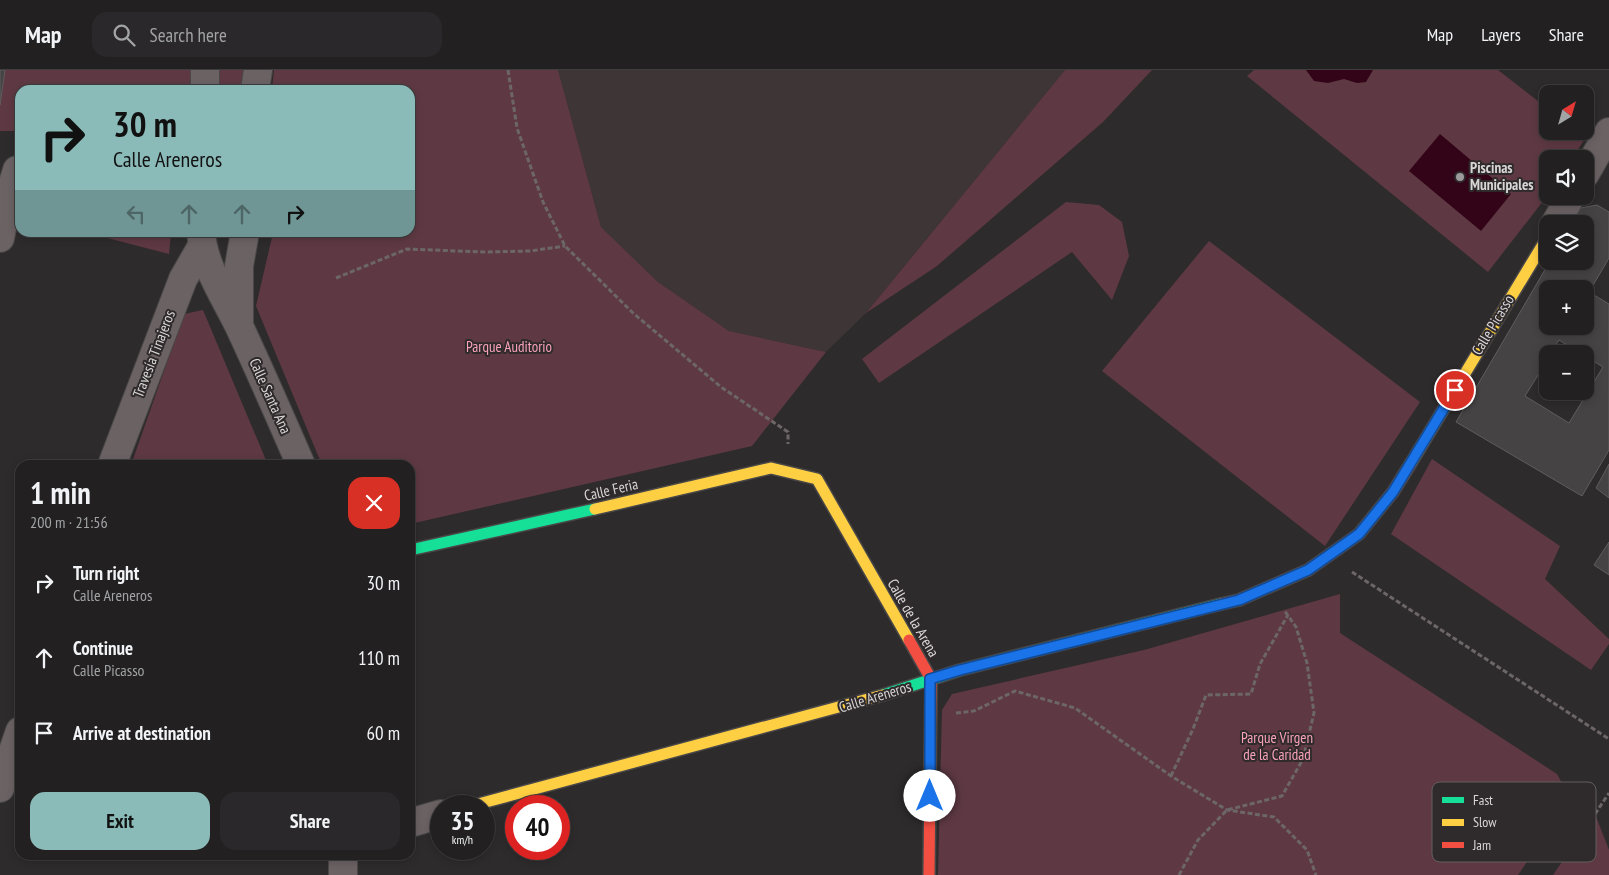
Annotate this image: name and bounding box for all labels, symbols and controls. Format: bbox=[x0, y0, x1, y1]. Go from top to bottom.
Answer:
search box bbox=[92, 12, 442, 57]
text: Map bbox=[25, 19, 62, 50]
icon: search bbox=[110, 21, 138, 49]
text: Search here bbox=[150, 23, 227, 47]
text: Map bbox=[1427, 23, 1453, 46]
text: Layers bbox=[1481, 23, 1521, 46]
text: Share bbox=[1549, 23, 1584, 46]
north arrow bbox=[1539, 85, 1594, 140]
map controls bbox=[1539, 85, 1594, 400]
text: 30 m bbox=[113, 101, 177, 147]
icon: right bbox=[30, 105, 95, 170]
text: Calle Areneros bbox=[113, 145, 222, 173]
button: sound bbox=[1539, 150, 1594, 205]
place label: Piscinas Municipales bbox=[1470, 158, 1534, 194]
marker: Piscinas Municipales bbox=[1454, 171, 1466, 183]
icon: left bbox=[122, 200, 150, 228]
icon: ahead bbox=[175, 200, 203, 228]
icon: ahead bbox=[228, 200, 256, 228]
icon: right bbox=[281, 200, 309, 228]
button: layers bbox=[1539, 215, 1594, 270]
button: + bbox=[1539, 280, 1594, 335]
street label: Calle Picasso bbox=[1467, 291, 1518, 358]
street label: Travesía Tinajeros bbox=[128, 307, 179, 400]
park label: Parque Auditorio bbox=[466, 337, 552, 356]
button: − bbox=[1539, 345, 1594, 400]
street label: Calle Santa Ana bbox=[245, 355, 296, 436]
pin bbox=[1434, 369, 1476, 411]
icon: arrive bbox=[1441, 376, 1469, 404]
text: 1 min bbox=[30, 473, 91, 512]
street label: Calle Feria bbox=[582, 474, 640, 505]
button: close bbox=[348, 477, 400, 529]
text: 200 m · 21:56 bbox=[30, 512, 108, 532]
text: Turn right bbox=[73, 561, 139, 585]
icon: right bbox=[30, 569, 58, 597]
text: 30 m bbox=[367, 571, 400, 595]
street label: Calle de la Arena bbox=[883, 575, 943, 660]
text: Calle Areneros bbox=[73, 585, 152, 605]
text: Continue bbox=[73, 636, 133, 660]
icon: ahead bbox=[30, 644, 58, 672]
text: 110 m bbox=[358, 646, 400, 670]
text: Calle Picasso bbox=[73, 660, 145, 680]
street label: Calle Areneros bbox=[836, 677, 913, 716]
icon: arrive bbox=[30, 719, 58, 747]
text: Arrive at destination bbox=[73, 721, 211, 745]
text: 60 m bbox=[367, 721, 400, 745]
park label: Parque Virgen de la Caridad bbox=[1241, 728, 1313, 764]
position arrow bbox=[903, 769, 955, 821]
legend bbox=[1432, 782, 1596, 862]
text: Fast bbox=[1473, 791, 1493, 809]
button: Exit bbox=[30, 792, 210, 850]
button: Share bbox=[220, 792, 400, 850]
speed limit sign: 40 bbox=[505, 795, 570, 860]
text: 35 bbox=[451, 805, 474, 837]
text: Slow bbox=[1473, 813, 1497, 831]
text: km/h bbox=[452, 832, 473, 847]
text: Jam bbox=[1472, 836, 1491, 854]

